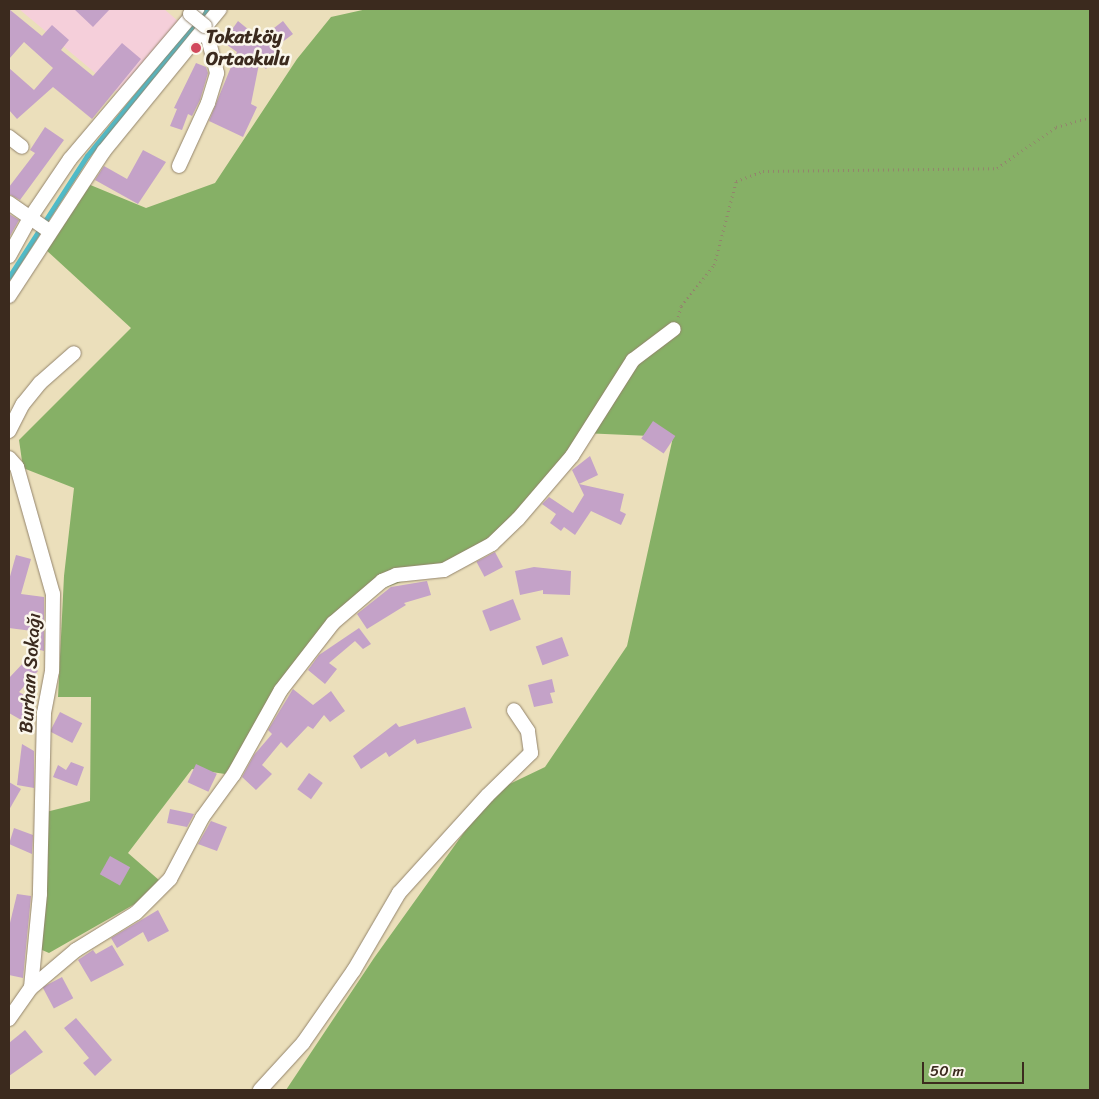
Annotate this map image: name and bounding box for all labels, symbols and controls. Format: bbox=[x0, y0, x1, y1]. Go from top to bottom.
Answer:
place label: Tokatköy Ortaokulu bbox=[206, 26, 289, 70]
marker: Tokatköy Ortaokulu bbox=[190, 42, 202, 54]
street label: Burhan Sokağı bbox=[14, 612, 46, 734]
scale bar bbox=[924, 1052, 1026, 1084]
text: 50 m bbox=[930, 1058, 964, 1084]

